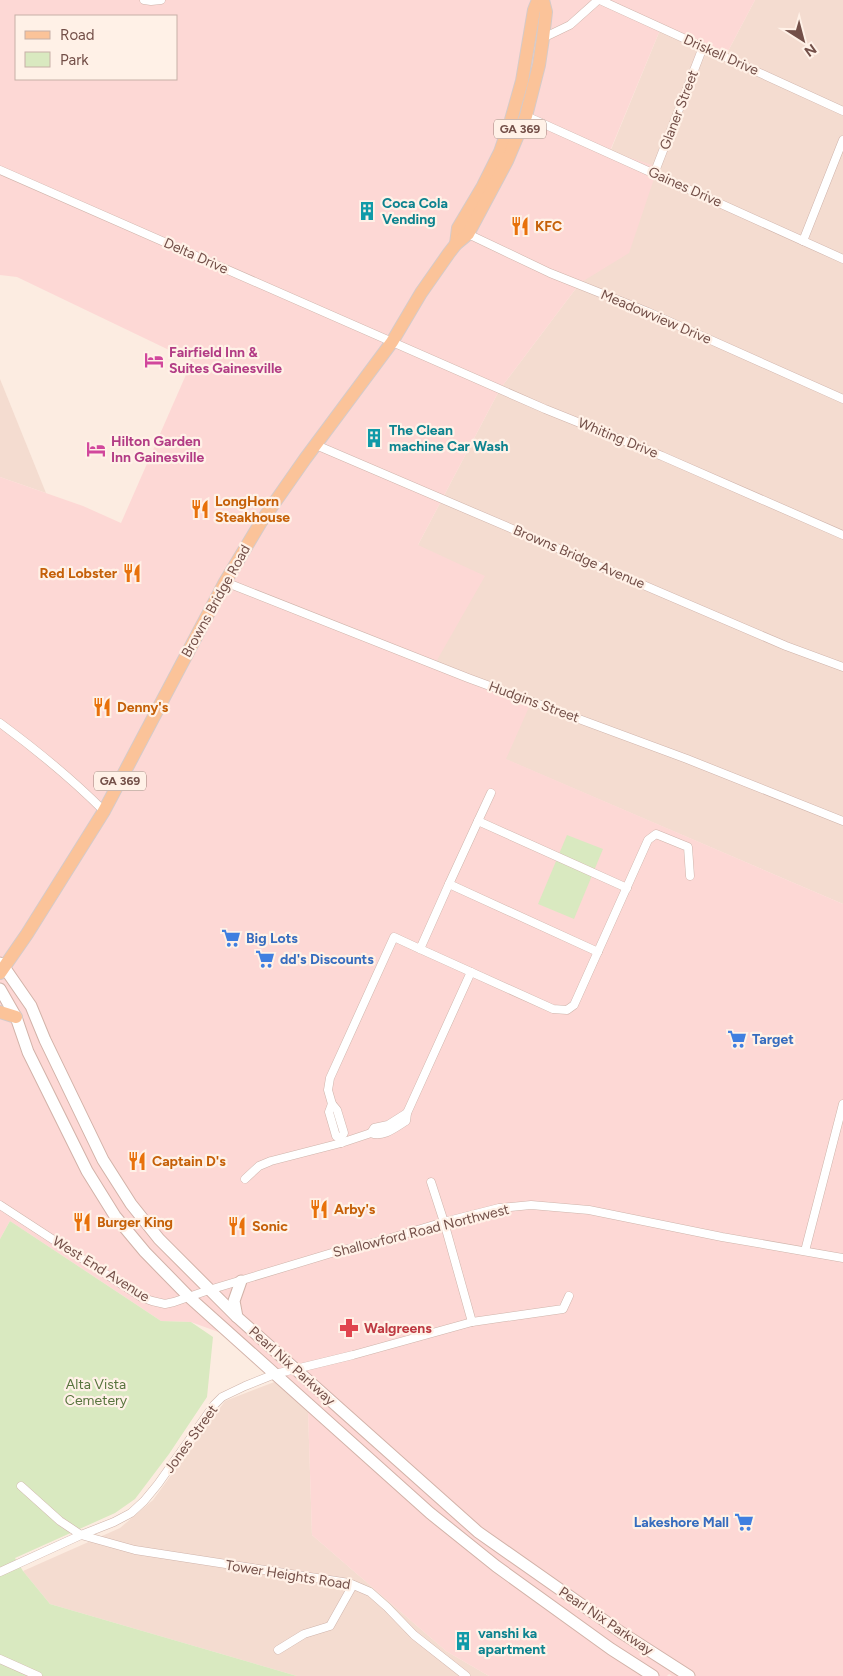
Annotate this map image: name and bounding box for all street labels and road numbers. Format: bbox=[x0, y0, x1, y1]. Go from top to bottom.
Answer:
street label: Driskell Drive bbox=[681, 31, 762, 79]
street label: Glaner Street bbox=[656, 68, 702, 152]
road number: GA 369 bbox=[494, 120, 546, 138]
street label: Gaines Drive bbox=[646, 163, 725, 211]
street label: Delta Drive bbox=[161, 234, 231, 278]
street label: Meadowview Drive bbox=[598, 286, 714, 348]
street label: Whiting Drive bbox=[575, 414, 661, 462]
street label: Browns Bridge Avenue bbox=[511, 522, 648, 593]
street label: Browns Bridge Road bbox=[178, 542, 254, 660]
street label: Hudgins Street bbox=[486, 678, 582, 726]
road number: GA 369 bbox=[94, 771, 146, 790]
street label: Shallowford Road Northwest bbox=[331, 1201, 511, 1261]
street label: West End Avenue bbox=[49, 1232, 153, 1306]
street label: Pearl Nix Parkway bbox=[245, 1323, 339, 1410]
street label: Jones Street bbox=[161, 1402, 221, 1476]
street label: Tower Heights Road bbox=[224, 1557, 352, 1593]
street label: Pearl Nix Parkway bbox=[556, 1583, 657, 1659]

